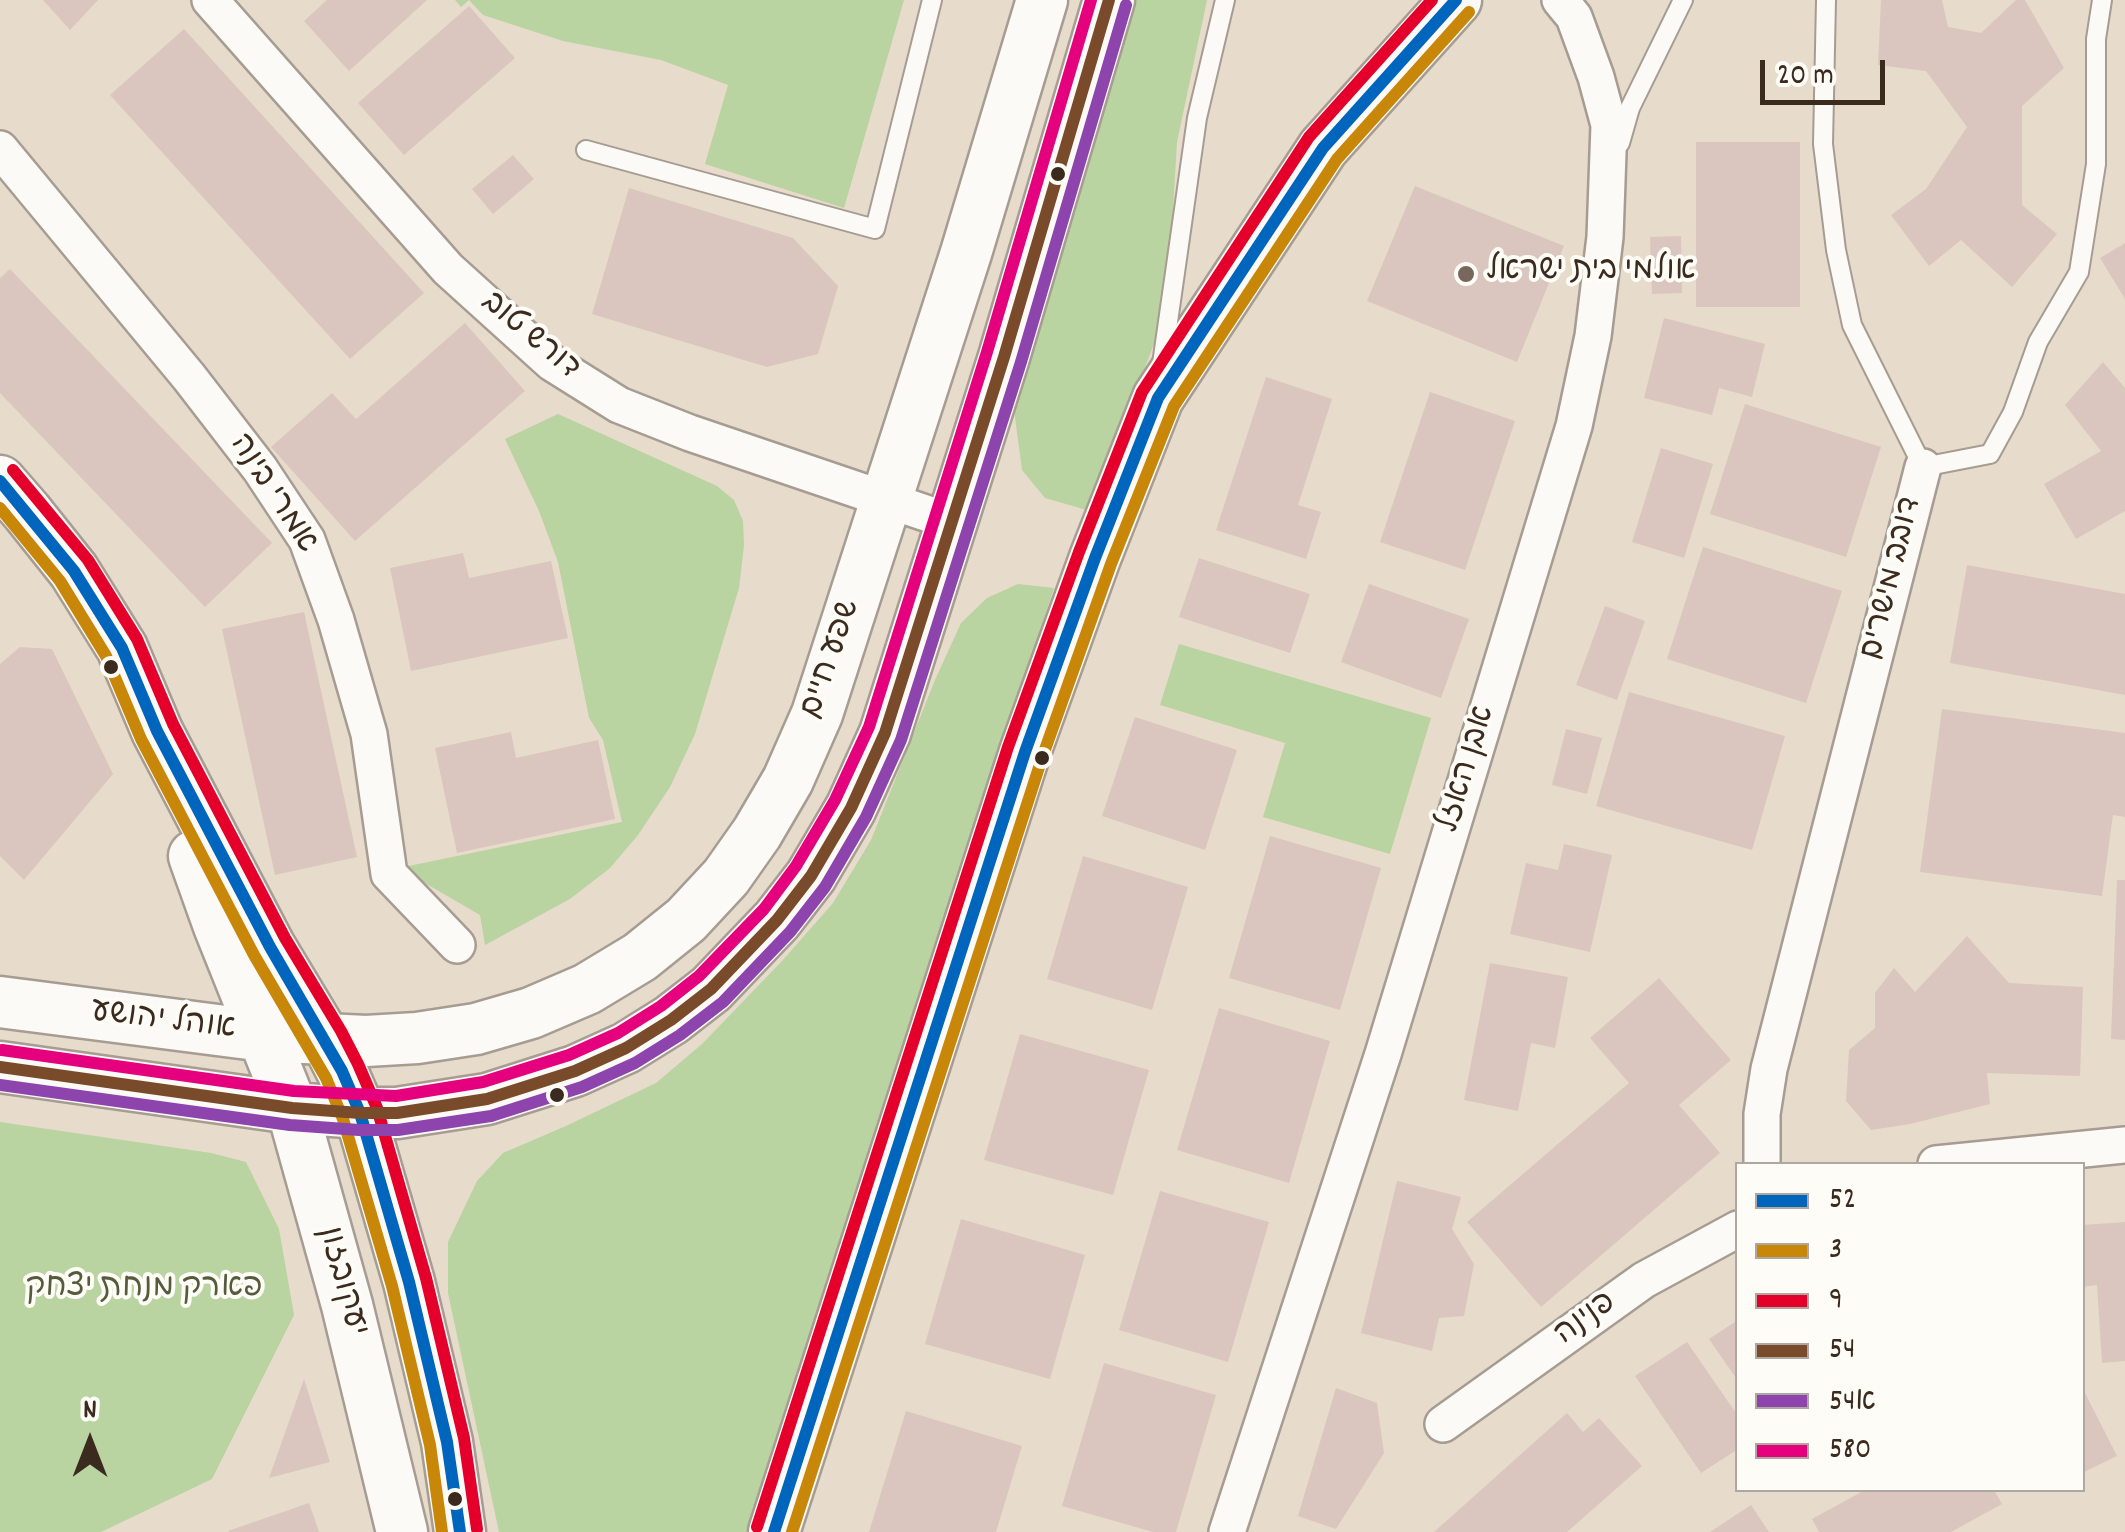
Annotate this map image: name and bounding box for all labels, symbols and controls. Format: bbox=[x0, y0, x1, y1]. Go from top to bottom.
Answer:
scale bar bbox=[1765, 40, 1890, 102]
text: 20 m bbox=[1777, 56, 1834, 99]
unlabelled marker bbox=[1048, 164, 1068, 184]
place label: אולמי בית ישראל bbox=[1486, 255, 1696, 293]
marker: אולמי בית ישראל bbox=[1455, 263, 1477, 285]
street label: דורש טוב bbox=[472, 286, 586, 390]
street label: אמרי בינה bbox=[218, 428, 324, 562]
street label: דובב מישרים bbox=[1855, 494, 1933, 664]
street label: שפע חיים bbox=[795, 596, 871, 724]
unlabelled marker bbox=[101, 657, 121, 677]
street label: אבן האזל bbox=[1432, 702, 1506, 838]
unlabelled marker bbox=[1032, 748, 1052, 768]
street label: אוהל יהושע bbox=[89, 995, 237, 1051]
unlabelled marker bbox=[547, 1085, 567, 1105]
legend bbox=[1735, 1162, 2085, 1492]
text: 52 bbox=[1829, 1180, 1856, 1223]
street label: יעקובזון bbox=[307, 1223, 373, 1341]
text: 3 bbox=[1829, 1230, 1842, 1273]
park label: פארק מנחת יצחק bbox=[26, 1272, 262, 1310]
text: 9 bbox=[1829, 1280, 1843, 1323]
street label: פנינה bbox=[1549, 1286, 1625, 1356]
text: 54 bbox=[1829, 1330, 1855, 1373]
text: 54א bbox=[1829, 1382, 1876, 1425]
north arrow bbox=[40, 1392, 140, 1492]
text: N bbox=[83, 1392, 97, 1432]
text: 580 bbox=[1829, 1430, 1871, 1473]
unlabelled marker bbox=[445, 1489, 465, 1509]

